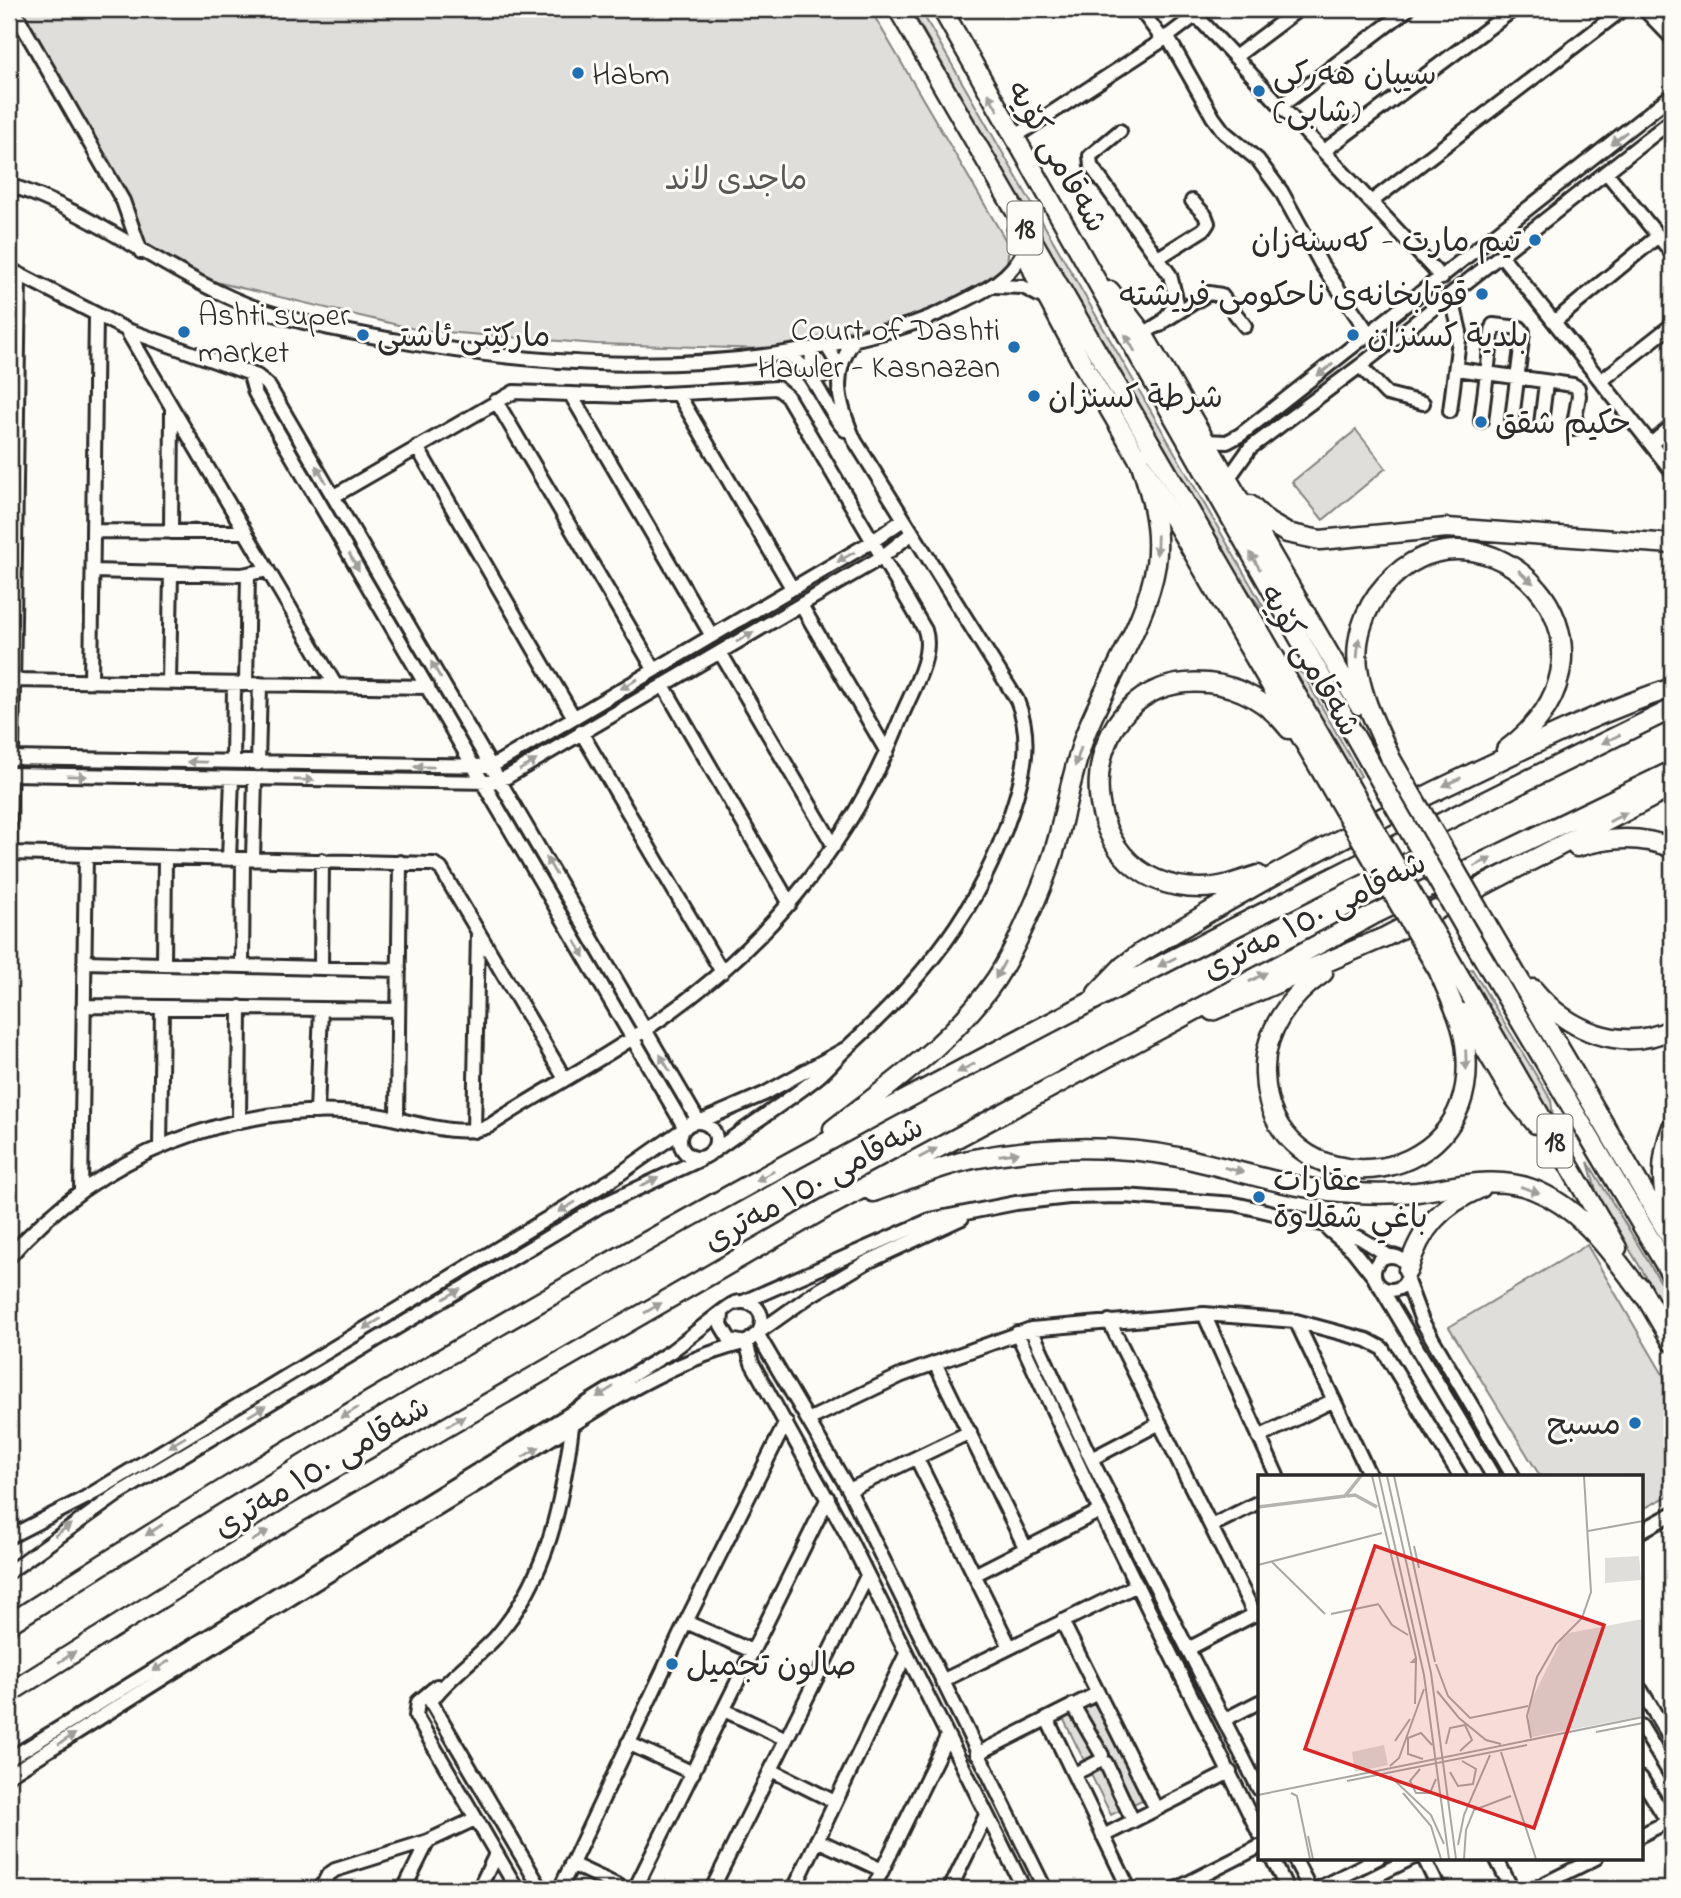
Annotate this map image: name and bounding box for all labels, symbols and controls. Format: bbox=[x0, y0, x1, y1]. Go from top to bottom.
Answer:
place label: Habm bbox=[592, 53, 670, 100]
place label: سیپان هەرکی (شابی) bbox=[1273, 53, 1437, 137]
marker: Habm bbox=[570, 65, 586, 81]
street label: شەقامی کۆیە bbox=[992, 73, 1118, 243]
marker: سیپان هەرکی (شابی) bbox=[1251, 83, 1267, 99]
one-way arrow bbox=[987, 93, 999, 112]
one-way arrow bbox=[1610, 130, 1628, 145]
park label: ماجدی لاند bbox=[665, 158, 807, 205]
road number: 18 bbox=[1007, 202, 1042, 254]
place label: تیم مارت - کەسنەزان bbox=[1251, 220, 1522, 267]
marker: تیم مارت - کەسنەزان bbox=[1527, 232, 1543, 248]
place label: قوتابخانەی ناحکومی فریشتە bbox=[1119, 274, 1468, 321]
marker: قوتابخانەی ناحکومی فریشتە bbox=[1474, 286, 1490, 302]
place label: Ashti super market bbox=[198, 294, 350, 378]
place label: Court of Dashti Hawler - Kasnazan bbox=[758, 309, 1000, 393]
place label: مارکێتی ئاشتی bbox=[377, 315, 550, 362]
place label: بلدية كسنزان bbox=[1367, 315, 1528, 362]
marker: Ashti super market bbox=[176, 324, 192, 340]
marker: مارکێتی ئاشتی bbox=[355, 327, 371, 343]
marker: بلدية كسنزان bbox=[1345, 327, 1361, 343]
one-way arrow bbox=[1124, 333, 1136, 352]
marker: Court of Dashti Hawler - Kasnazan bbox=[1006, 339, 1022, 355]
one-way arrow bbox=[1317, 363, 1335, 378]
place label: شرطة كسنزان bbox=[1048, 376, 1223, 423]
marker: شرطة كسنزان bbox=[1026, 388, 1042, 404]
place label: حكيم شقق bbox=[1495, 402, 1631, 449]
marker: حكيم شقق bbox=[1473, 414, 1489, 430]
one-way arrow bbox=[314, 464, 327, 483]
one-way arrow bbox=[1151, 534, 1162, 556]
one-way arrow bbox=[837, 551, 856, 563]
one-way arrow bbox=[1249, 552, 1261, 571]
one-way arrow bbox=[348, 553, 361, 572]
one-way arrow bbox=[1517, 569, 1535, 585]
street label: شەقامی کۆیە bbox=[1245, 577, 1371, 747]
one-way arrow bbox=[735, 631, 755, 643]
one-way arrow bbox=[1353, 637, 1364, 659]
one-way arrow bbox=[430, 660, 442, 679]
one-way arrow bbox=[619, 678, 638, 690]
one-way arrow bbox=[1601, 733, 1621, 745]
one-way arrow bbox=[1072, 747, 1083, 768]
one-way arrow bbox=[185, 756, 207, 767]
one-way arrow bbox=[518, 758, 537, 771]
one-way arrow bbox=[413, 761, 435, 773]
one-way arrow bbox=[66, 770, 88, 781]
one-way arrow bbox=[294, 774, 316, 786]
one-way arrow bbox=[1442, 776, 1462, 788]
one-way arrow bbox=[1608, 812, 1628, 823]
street label: شەقامی ١٥٠ مەتری bbox=[1196, 841, 1436, 995]
one-way arrow bbox=[545, 857, 557, 876]
one-way arrow bbox=[1473, 857, 1493, 868]
one-way arrow bbox=[574, 939, 586, 959]
one-way arrow bbox=[1157, 956, 1177, 968]
one-way arrow bbox=[994, 960, 1006, 980]
one-way arrow bbox=[1249, 971, 1269, 983]
one-way arrow bbox=[1461, 1049, 1472, 1071]
one-way arrow bbox=[659, 1053, 671, 1072]
one-way arrow bbox=[956, 1062, 975, 1074]
street label: شەقامی ١٥٠ مەتری bbox=[696, 1106, 933, 1266]
road number: 18 bbox=[1538, 1114, 1572, 1168]
one-way arrow bbox=[918, 1147, 938, 1159]
one-way arrow bbox=[998, 1148, 1020, 1159]
place label: عقارات باغي شقلاوة bbox=[1273, 1159, 1428, 1244]
one-way arrow bbox=[1223, 1165, 1245, 1176]
one-way arrow bbox=[755, 1170, 775, 1182]
one-way arrow bbox=[639, 1176, 660, 1187]
one-way arrow bbox=[1520, 1184, 1541, 1195]
marker: عقارات باغي شقلاوة bbox=[1251, 1189, 1267, 1205]
one-way arrow bbox=[558, 1201, 577, 1213]
one-way arrow bbox=[442, 1288, 461, 1301]
one-way arrow bbox=[643, 1302, 663, 1314]
one-way arrow bbox=[363, 1318, 382, 1331]
street label: شەقامی ١٥٠ مەتری bbox=[205, 1386, 440, 1552]
one-way arrow bbox=[595, 1386, 614, 1399]
place label: مسبح bbox=[1547, 1403, 1621, 1450]
one-way arrow bbox=[247, 1405, 266, 1417]
one-way arrow bbox=[340, 1407, 359, 1419]
one-way arrow bbox=[446, 1415, 465, 1427]
marker: مسبح bbox=[1627, 1415, 1643, 1431]
one-way arrow bbox=[168, 1436, 187, 1448]
one-way arrow bbox=[522, 1445, 541, 1458]
inset map bbox=[1258, 1475, 1642, 1860]
one-way arrow bbox=[54, 1524, 72, 1538]
one-way arrow bbox=[145, 1524, 164, 1537]
one-way arrow bbox=[250, 1530, 269, 1543]
place label: صالون تجميل bbox=[686, 1644, 857, 1691]
one-way arrow bbox=[57, 1650, 76, 1663]
marker: صالون تجميل bbox=[664, 1656, 680, 1672]
one-way arrow bbox=[151, 1659, 170, 1672]
one-way arrow bbox=[57, 1732, 76, 1745]

